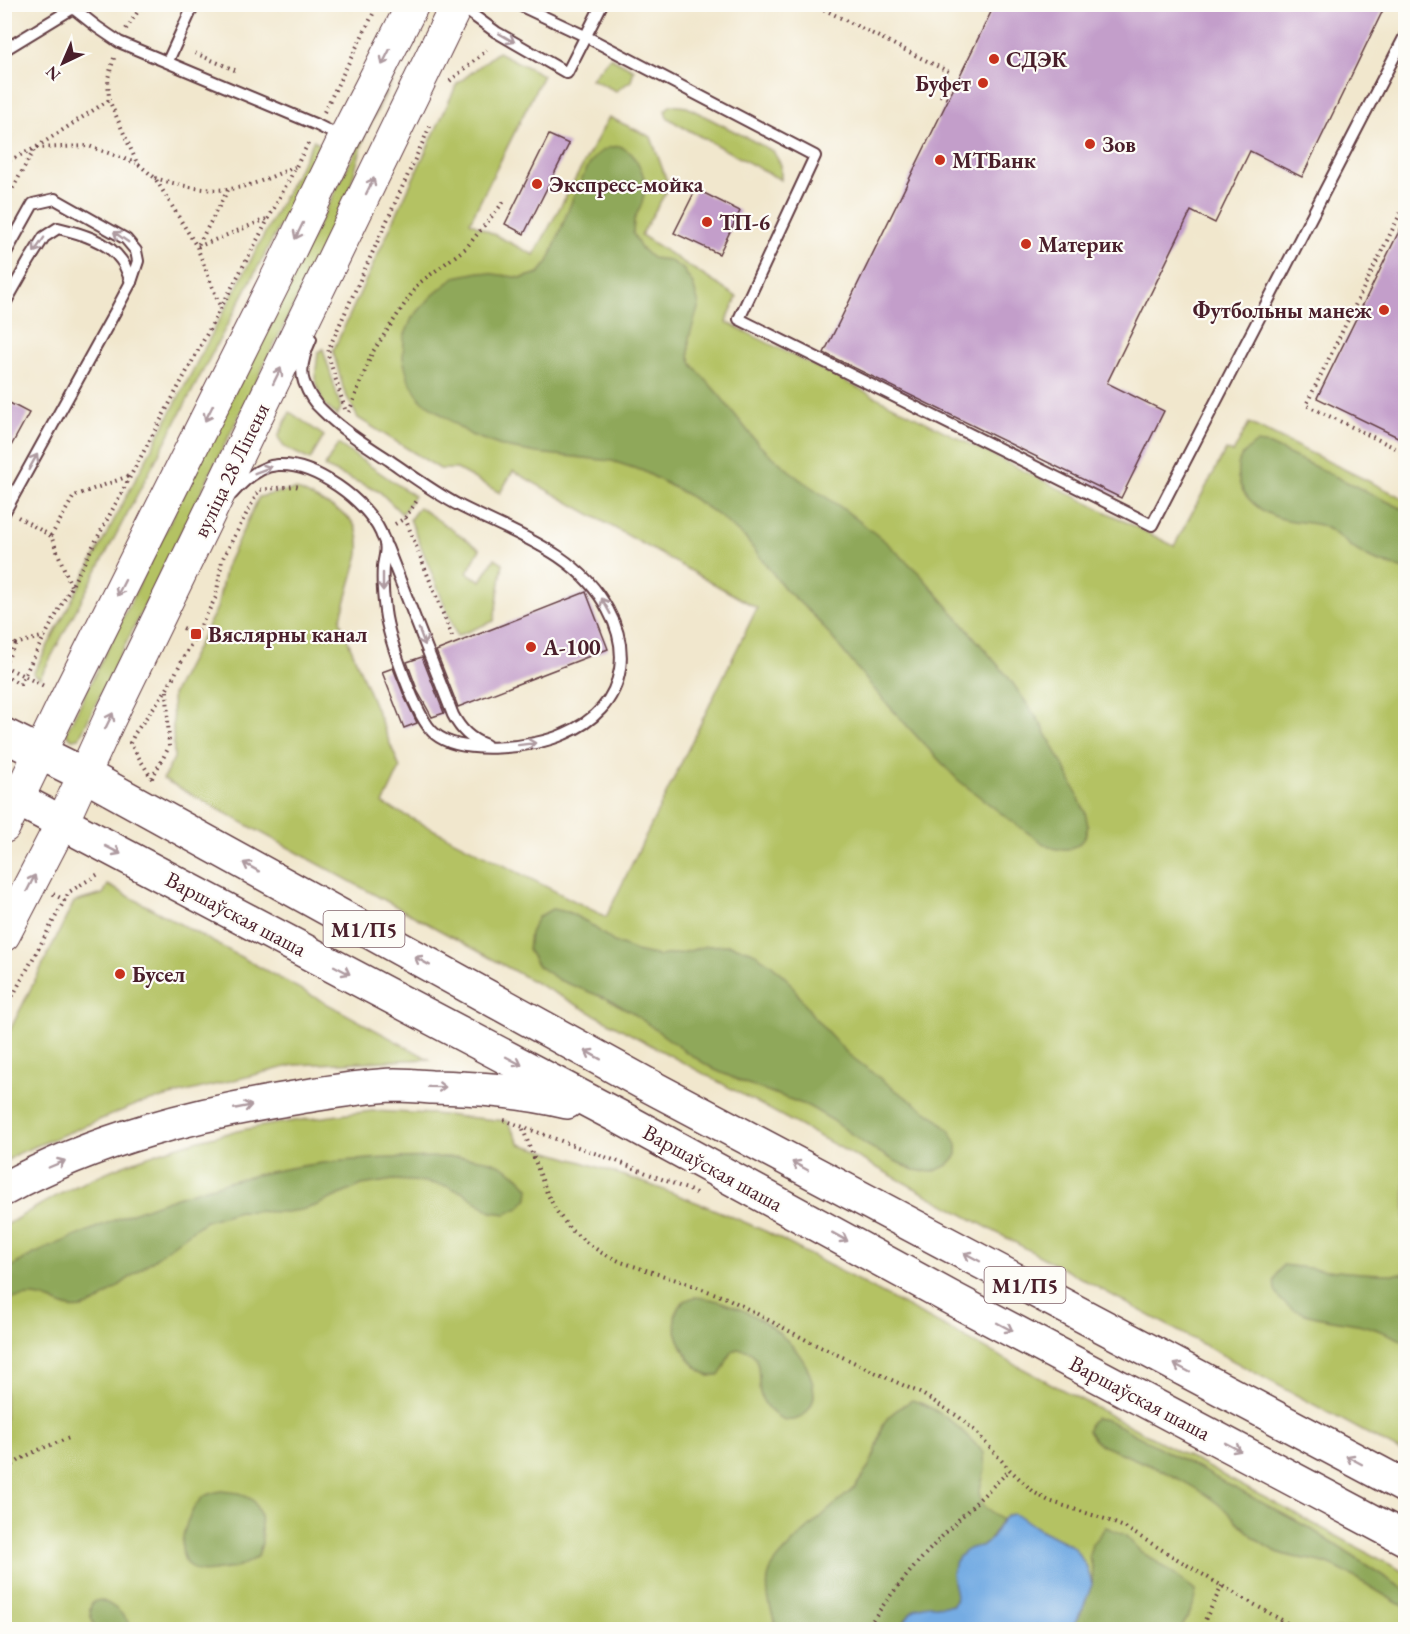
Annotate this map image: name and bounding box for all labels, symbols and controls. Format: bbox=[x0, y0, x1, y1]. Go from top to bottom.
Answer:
north arrow bbox=[33, 33, 93, 93]
one-way arrow bbox=[498, 33, 515, 45]
place label: СДЭК bbox=[1006, 45, 1068, 74]
one-way arrow bbox=[380, 47, 391, 65]
marker: СДЭК bbox=[987, 52, 1001, 66]
text: N bbox=[41, 61, 65, 85]
place label: Буфет bbox=[915, 69, 971, 98]
marker: Буфет bbox=[976, 76, 990, 90]
place label: Зов bbox=[1102, 130, 1136, 159]
marker: Зов bbox=[1083, 137, 1097, 151]
place label: МТБанк bbox=[952, 146, 1037, 175]
marker: МТБанк bbox=[933, 153, 947, 167]
place label: Экспресс-мойка bbox=[549, 170, 704, 199]
one-way arrow bbox=[365, 177, 377, 195]
marker: Экспресс-мойка bbox=[530, 177, 544, 191]
place label: ТП-6 bbox=[719, 208, 771, 237]
marker: ТП-6 bbox=[700, 215, 714, 229]
one-way arrow bbox=[293, 222, 305, 240]
place label: Материк bbox=[1038, 230, 1124, 259]
one-way arrow bbox=[113, 231, 129, 243]
one-way arrow bbox=[33, 236, 45, 252]
marker: Материк bbox=[1019, 237, 1033, 251]
place label: Футбольны манеж bbox=[1193, 296, 1372, 325]
marker: Футбольны манеж bbox=[1377, 303, 1391, 317]
one-way arrow bbox=[272, 368, 283, 386]
street label: вуліца 28 Ліпеня bbox=[186, 398, 276, 542]
one-way arrow bbox=[202, 404, 214, 422]
one-way arrow bbox=[27, 454, 39, 471]
one-way arrow bbox=[253, 463, 272, 474]
one-way arrow bbox=[377, 572, 389, 592]
one-way arrow bbox=[115, 578, 127, 596]
one-way arrow bbox=[600, 598, 612, 615]
place label: Вяслярны канал bbox=[208, 620, 367, 649]
marker: Вяслярны канал bbox=[189, 627, 203, 641]
one-way arrow bbox=[417, 627, 428, 646]
place label: А-100 bbox=[542, 633, 601, 662]
marker: А-100 bbox=[524, 640, 538, 654]
one-way arrow bbox=[103, 713, 115, 731]
one-way arrow bbox=[516, 739, 536, 750]
one-way arrow bbox=[104, 845, 122, 856]
one-way arrow bbox=[243, 861, 260, 873]
street label: Варшаўская шаша bbox=[160, 865, 312, 963]
one-way arrow bbox=[25, 875, 37, 892]
road number: М1/П5 bbox=[324, 911, 404, 947]
one-way arrow bbox=[414, 955, 431, 967]
place label: Бусел bbox=[132, 960, 185, 989]
one-way arrow bbox=[332, 965, 350, 976]
marker: Бусел bbox=[113, 967, 127, 981]
one-way arrow bbox=[585, 1049, 602, 1061]
one-way arrow bbox=[505, 1055, 522, 1067]
one-way arrow bbox=[426, 1081, 446, 1092]
one-way arrow bbox=[233, 1101, 253, 1112]
street label: Варшаўская шаша bbox=[638, 1118, 788, 1219]
one-way arrow bbox=[48, 1158, 66, 1169]
one-way arrow bbox=[792, 1160, 809, 1172]
one-way arrow bbox=[831, 1231, 848, 1243]
one-way arrow bbox=[964, 1251, 981, 1263]
road number: М1/П5 bbox=[984, 1267, 1066, 1303]
one-way arrow bbox=[996, 1321, 1013, 1333]
street label: Варшаўская шаша bbox=[1064, 1349, 1216, 1447]
one-way arrow bbox=[1173, 1362, 1191, 1374]
one-way arrow bbox=[1224, 1441, 1241, 1453]
one-way arrow bbox=[1346, 1454, 1363, 1466]

